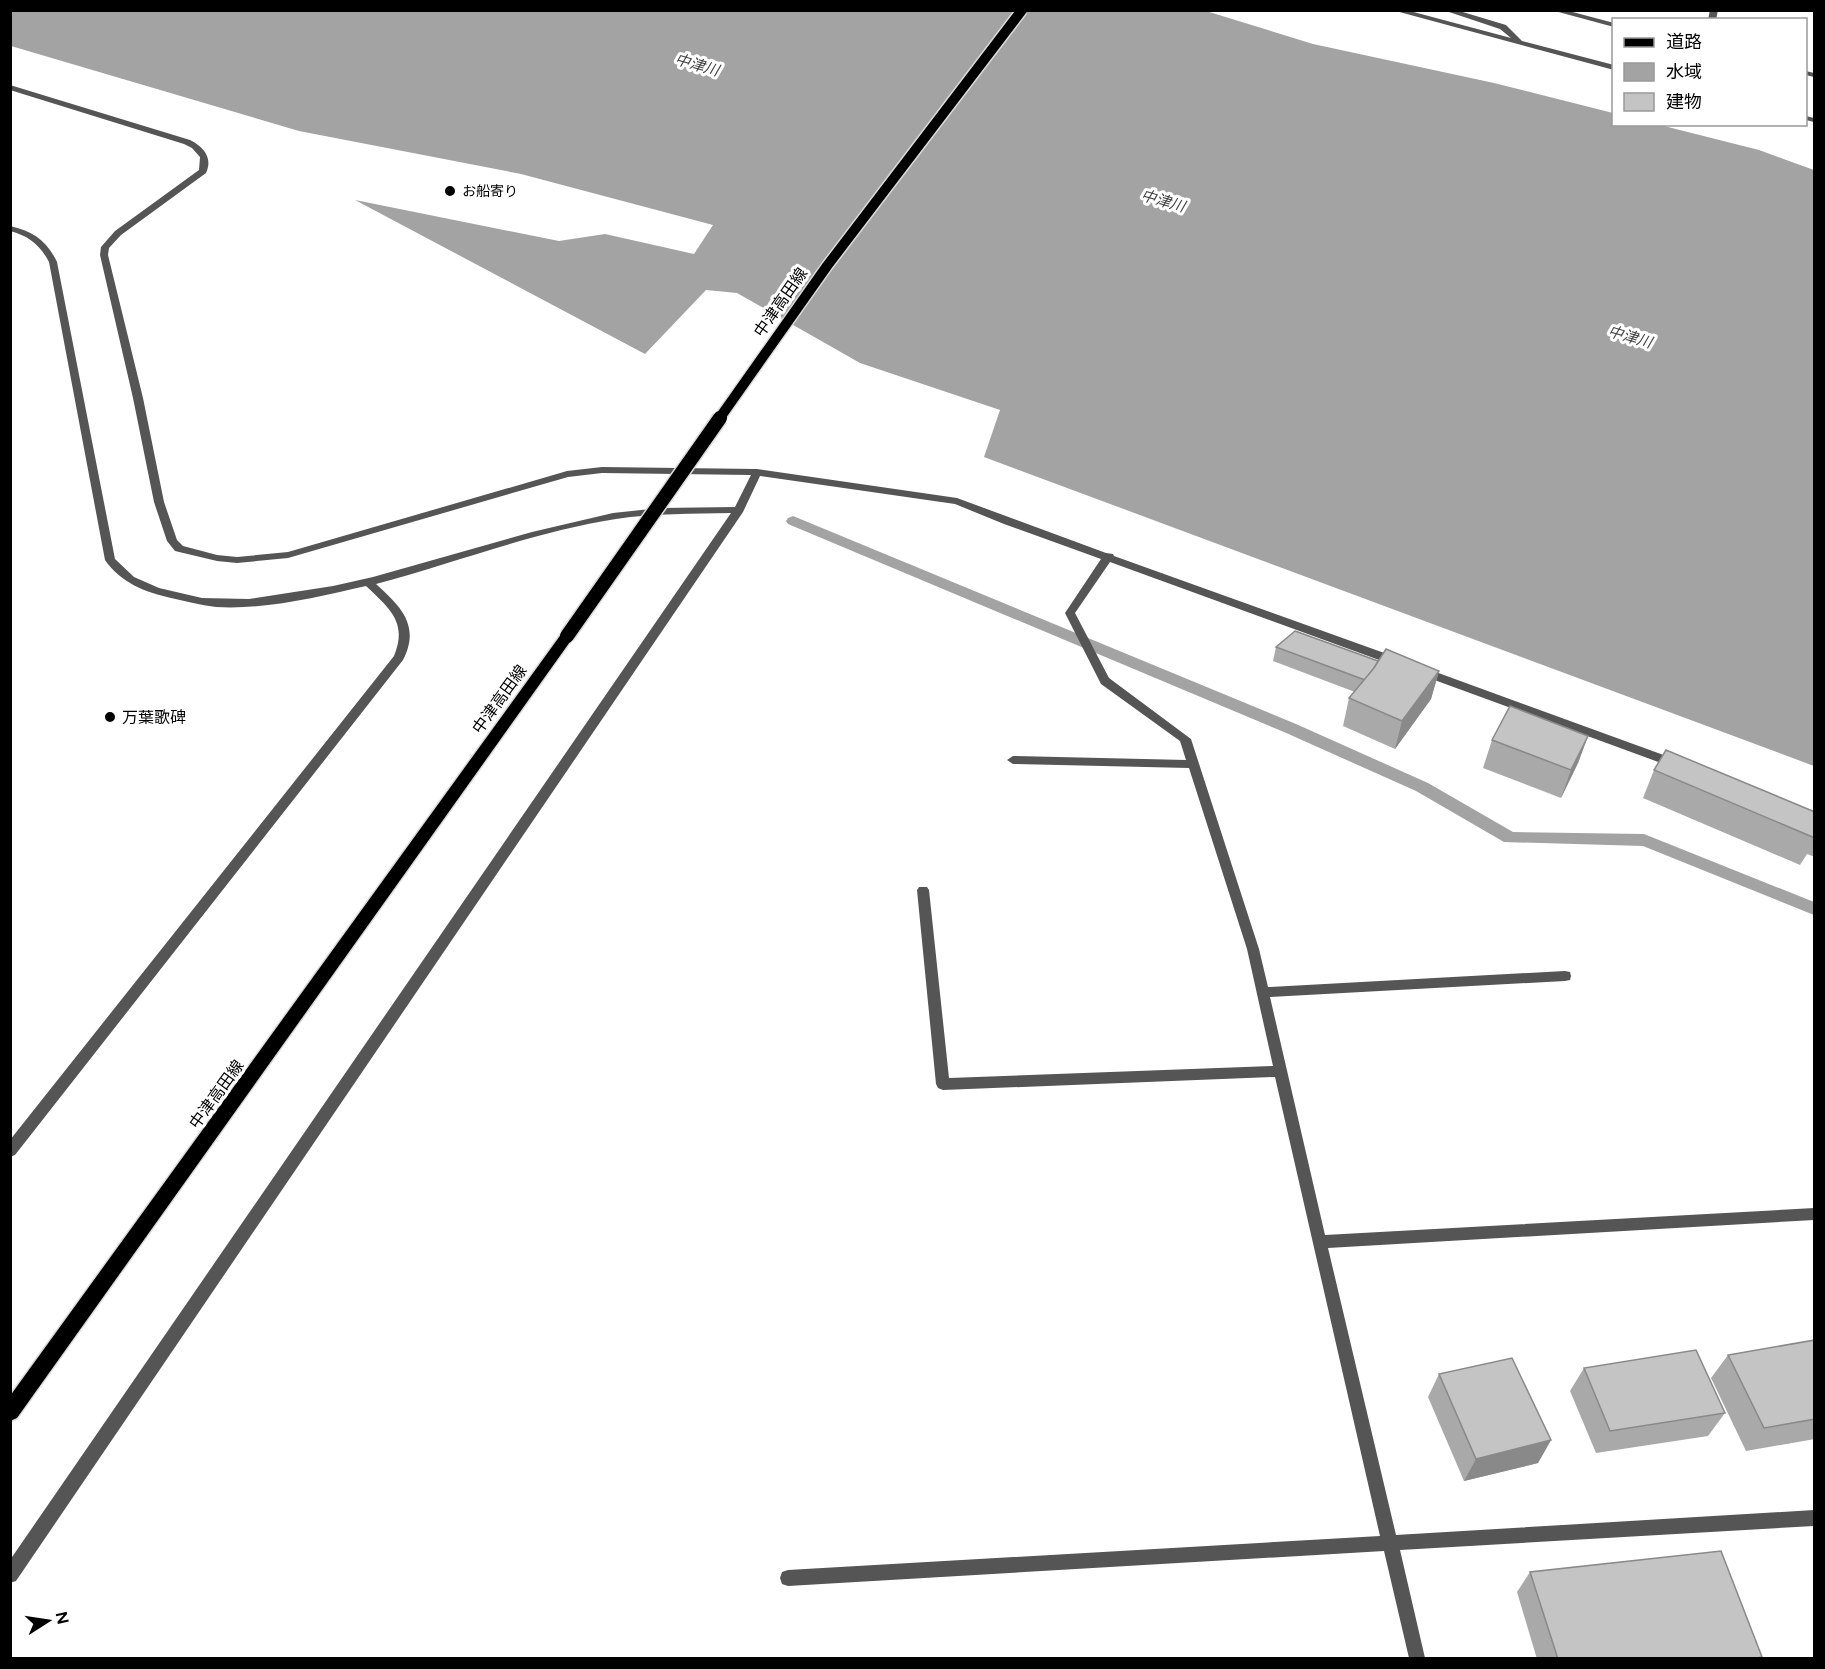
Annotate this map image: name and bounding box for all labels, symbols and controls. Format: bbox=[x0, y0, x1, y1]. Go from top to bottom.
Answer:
legend bbox=[1612, 18, 1807, 126]
text: 道路 bbox=[1666, 31, 1702, 53]
water label: 中津川 bbox=[673, 50, 723, 80]
text: 水域 bbox=[1666, 61, 1702, 83]
text: 建物 bbox=[1666, 91, 1702, 113]
place label: お船寄り bbox=[462, 183, 518, 200]
marker: お船寄り bbox=[443, 184, 457, 198]
water label: 中津川 bbox=[1139, 186, 1189, 216]
street label: 中津高田線 bbox=[750, 264, 811, 341]
water label: 中津川 bbox=[1606, 322, 1656, 352]
street label: 中津高田線 bbox=[468, 661, 531, 737]
place label: 万葉歌碑 bbox=[122, 708, 186, 727]
marker: 万葉歌碑 bbox=[103, 710, 117, 724]
street label: 中津高田線 bbox=[185, 1056, 248, 1132]
north arrow bbox=[18, 1591, 78, 1651]
text: N bbox=[52, 1610, 73, 1626]

